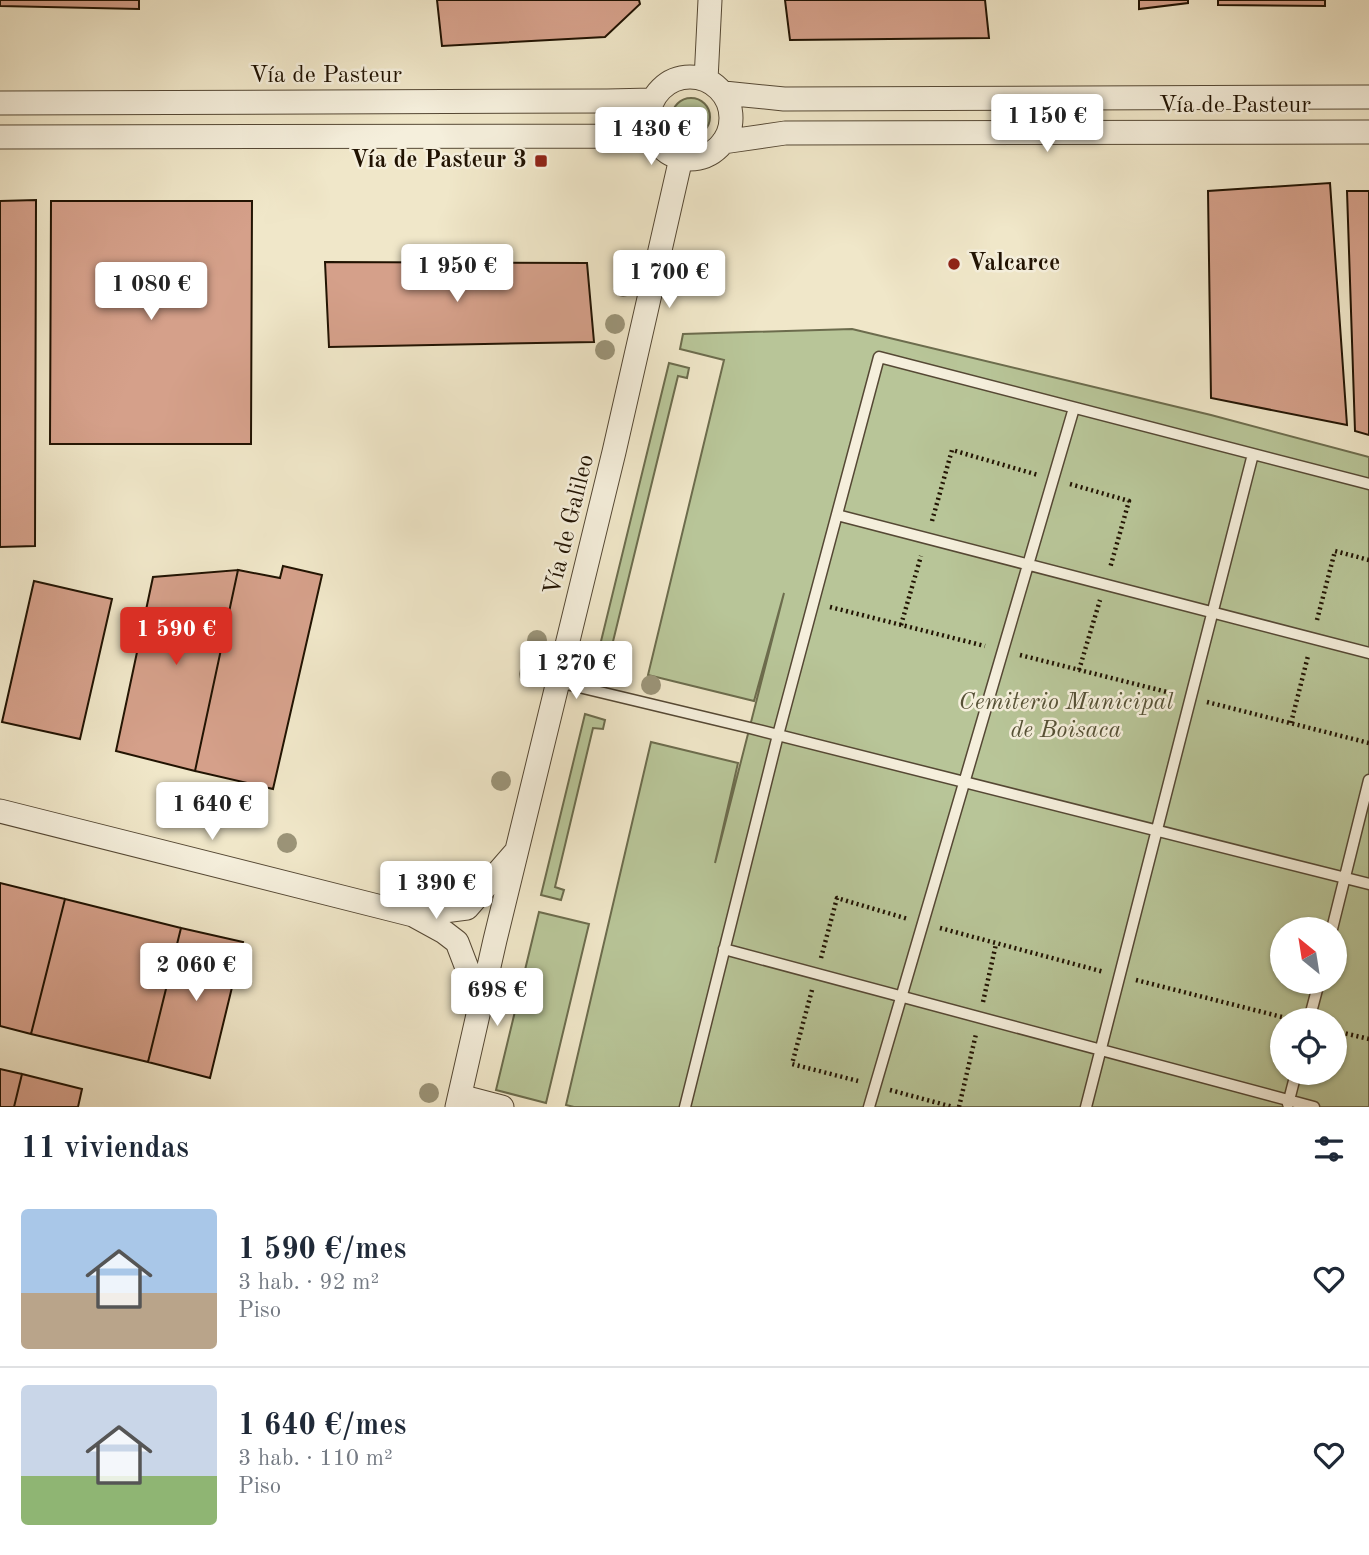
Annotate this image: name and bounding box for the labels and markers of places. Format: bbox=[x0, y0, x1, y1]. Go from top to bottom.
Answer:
pin: 1 150 € bbox=[982, 94, 1112, 154]
pin: 1 430 € bbox=[586, 108, 716, 167]
place label: Vía de Pasteur 3 bbox=[350, 149, 527, 173]
marker: Vía de Pasteur 3 bbox=[533, 153, 549, 169]
pin: 1 950 € bbox=[392, 244, 522, 304]
pin: 1 700 € bbox=[604, 250, 734, 310]
place label: Valcarce bbox=[968, 252, 1060, 276]
marker: Valcarce bbox=[946, 256, 962, 272]
pin: 1 080 € bbox=[86, 262, 216, 322]
pin: 1 590 € bbox=[111, 608, 241, 667]
pin: 1 270 € bbox=[511, 642, 641, 701]
pin: 1 640 € bbox=[147, 782, 277, 842]
pin: 1 390 € bbox=[371, 862, 501, 921]
pin: 2 060 € bbox=[131, 944, 261, 1003]
pin: 698 € bbox=[448, 968, 546, 1028]

